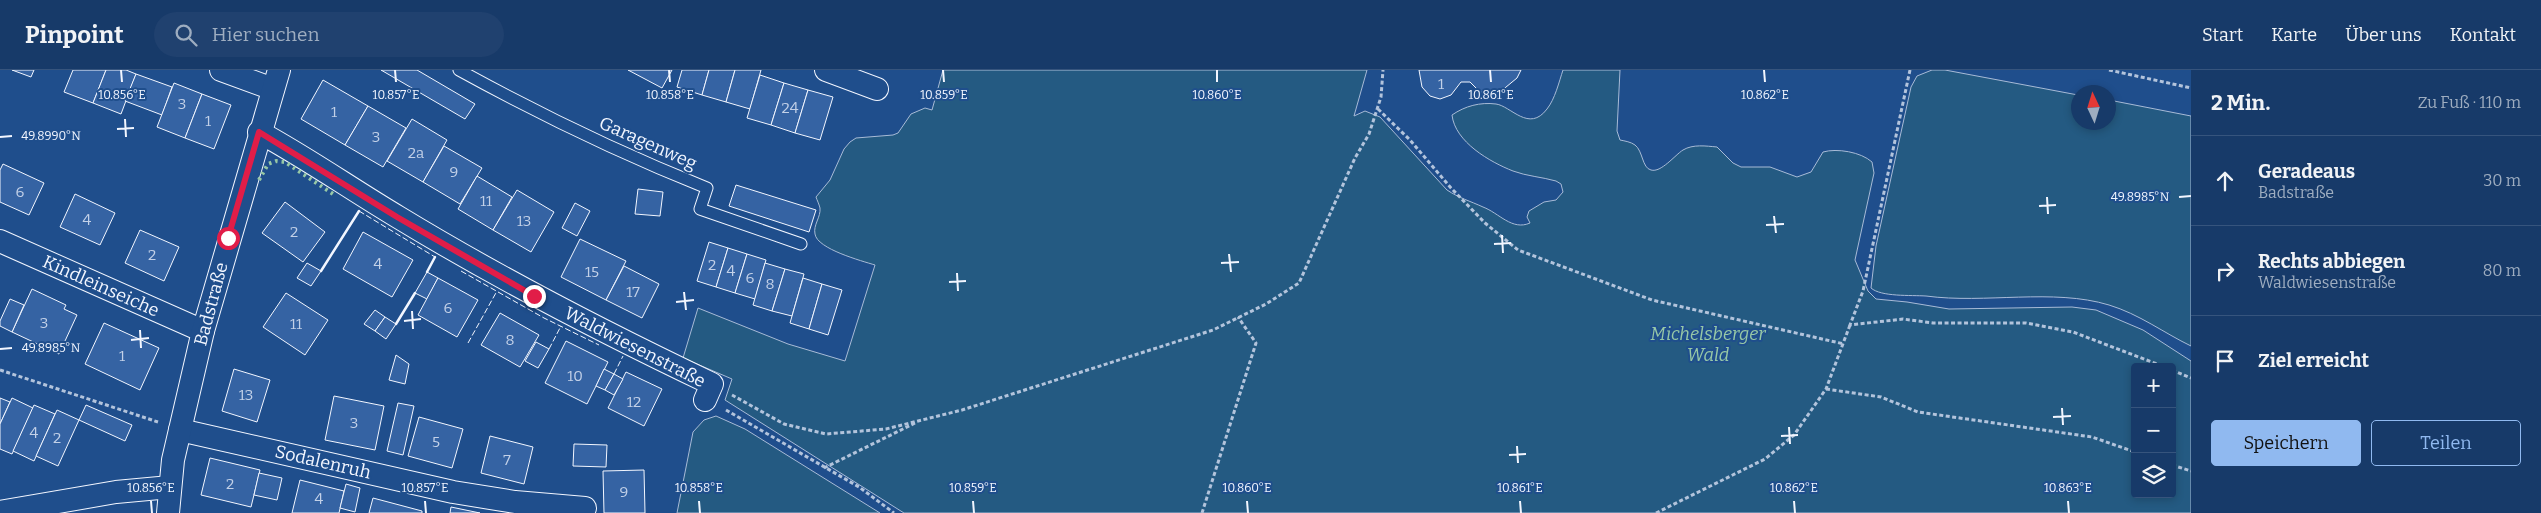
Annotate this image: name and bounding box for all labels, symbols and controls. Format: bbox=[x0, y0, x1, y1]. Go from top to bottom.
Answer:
search box bbox=[154, 12, 504, 57]
text: Pinpoint bbox=[25, 21, 124, 49]
icon: search bbox=[172, 21, 200, 49]
text: Hier suchen bbox=[212, 23, 320, 46]
text: Start bbox=[2202, 24, 2243, 46]
text: Karte bbox=[2271, 24, 2317, 46]
text: Über uns bbox=[2345, 24, 2422, 46]
text: Kontakt bbox=[2450, 24, 2516, 46]
house number: 1 bbox=[1438, 75, 1444, 93]
north arrow bbox=[2071, 85, 2116, 130]
text: 10.856°E bbox=[98, 88, 146, 102]
text: 10.857°E bbox=[373, 88, 419, 102]
text: 10.858°E bbox=[646, 88, 694, 102]
text: 10.859°E bbox=[920, 88, 968, 102]
text: 10.860°E bbox=[1193, 88, 1241, 102]
text: 10.861°E bbox=[1468, 88, 1514, 102]
text: 10.862°E bbox=[1741, 88, 1789, 102]
text: 2 Min. bbox=[2211, 90, 2270, 116]
text: Zu Fuß · 110 m bbox=[2418, 93, 2521, 112]
house number: 3 bbox=[178, 95, 186, 113]
house number: 24 bbox=[782, 99, 799, 117]
house number: 1 bbox=[331, 103, 337, 121]
house number: 1 bbox=[205, 112, 211, 130]
street label: Garagenweg bbox=[596, 112, 700, 174]
house number: 3 bbox=[372, 128, 380, 146]
text: 49.8990°N bbox=[21, 129, 81, 143]
house number: 2a bbox=[408, 144, 424, 162]
text: Geradeaus bbox=[2258, 160, 2355, 183]
house number: 9 bbox=[450, 163, 458, 181]
icon: ahead bbox=[2211, 167, 2239, 195]
text: 30 m bbox=[2483, 171, 2521, 190]
house number: 6 bbox=[16, 183, 25, 201]
text: Badstraße bbox=[2258, 183, 2334, 202]
text: 49.8985°N bbox=[2111, 190, 2170, 204]
house number: 11 bbox=[480, 192, 492, 210]
house number: 4 bbox=[83, 211, 92, 229]
house number: 13 bbox=[517, 212, 531, 230]
house number: 2 bbox=[290, 223, 298, 241]
route start bbox=[217, 227, 240, 250]
house number: 2 bbox=[148, 246, 156, 264]
street label: Kindleinseiche bbox=[39, 250, 163, 322]
text: Rechts abbiegen bbox=[2258, 250, 2405, 273]
house number: 4 bbox=[374, 255, 383, 273]
house number: 2 bbox=[708, 256, 716, 274]
icon: right bbox=[2211, 257, 2239, 285]
street label: Badstraße bbox=[189, 260, 233, 348]
text: 80 m bbox=[2483, 261, 2521, 280]
house number: 4 bbox=[727, 262, 736, 280]
house number: 15 bbox=[585, 263, 599, 281]
house number: 6 bbox=[746, 269, 755, 287]
text: Waldwiesenstraße bbox=[2258, 273, 2396, 292]
house number: 8 bbox=[765, 275, 775, 293]
house number: 17 bbox=[626, 283, 640, 301]
route end bbox=[523, 285, 546, 308]
house number: 6 bbox=[444, 299, 453, 317]
street label: Waldwiesenstraße bbox=[561, 302, 709, 392]
house number: 3 bbox=[40, 314, 48, 332]
house number: 11 bbox=[290, 315, 302, 333]
park label: Michelsberger Wald bbox=[1650, 323, 1766, 366]
house number: 8 bbox=[505, 331, 515, 349]
text: 49.8985°N bbox=[22, 341, 81, 355]
house number: 1 bbox=[119, 347, 125, 365]
icon: arrive bbox=[2211, 347, 2239, 375]
text: Ziel erreicht bbox=[2258, 349, 2369, 372]
map controls bbox=[2131, 363, 2176, 498]
button: + bbox=[2131, 363, 2176, 408]
house number: 10 bbox=[567, 367, 583, 385]
house number: 13 bbox=[239, 386, 253, 404]
house number: 12 bbox=[627, 393, 641, 411]
button: − bbox=[2131, 408, 2176, 453]
house number: 3 bbox=[350, 414, 358, 432]
button: Speichern bbox=[2211, 420, 2361, 466]
button: Teilen bbox=[2371, 420, 2521, 466]
house number: 4 bbox=[30, 424, 39, 442]
house number: 2 bbox=[53, 429, 61, 447]
house number: 5 bbox=[432, 433, 440, 451]
street label: Sodalenruh bbox=[273, 440, 373, 484]
house number: 7 bbox=[503, 451, 511, 469]
button: layers bbox=[2131, 453, 2176, 498]
house number: 2 bbox=[226, 475, 234, 493]
text: 10.856°E bbox=[127, 481, 175, 495]
text: 10.857°E bbox=[402, 481, 448, 495]
text: 10.858°E bbox=[675, 481, 723, 495]
text: 10.859°E bbox=[949, 481, 997, 495]
text: 10.860°E bbox=[1223, 481, 1271, 495]
text: 10.861°E bbox=[1497, 481, 1543, 495]
text: 10.862°E bbox=[1770, 481, 1818, 495]
text: 10.863°E bbox=[2044, 481, 2092, 495]
house number: 9 bbox=[620, 483, 628, 501]
house number: 4 bbox=[315, 490, 324, 508]

